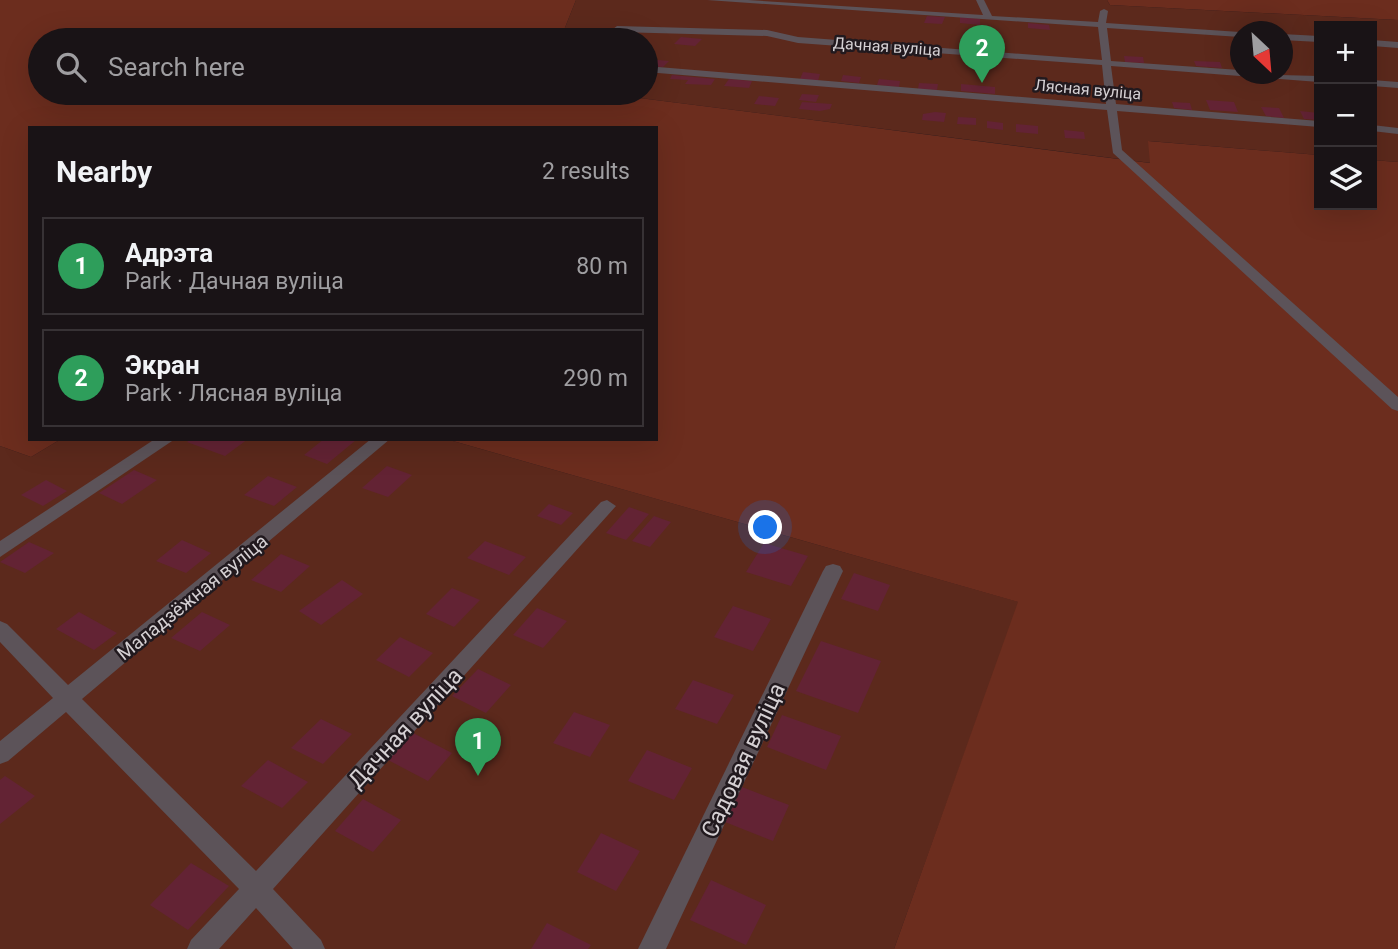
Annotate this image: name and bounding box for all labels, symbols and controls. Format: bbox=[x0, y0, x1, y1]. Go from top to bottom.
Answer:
north arrow bbox=[1230, 21, 1293, 84]
map controls bbox=[1314, 21, 1377, 210]
button: + bbox=[1314, 21, 1377, 84]
pin: 2 bbox=[959, 25, 1005, 83]
search box bbox=[28, 28, 658, 105]
street label: Дачная вуліца bbox=[833, 33, 941, 60]
icon: search bbox=[52, 48, 90, 86]
text: Search here bbox=[108, 52, 245, 82]
street label: Лясная вуліца bbox=[1034, 75, 1142, 104]
button: − bbox=[1314, 84, 1377, 147]
button: layers bbox=[1314, 147, 1377, 210]
text: Nearby bbox=[56, 154, 152, 189]
text: 2 results bbox=[542, 158, 630, 185]
text: Адрэта bbox=[125, 238, 213, 268]
text: 1 bbox=[74, 253, 88, 280]
text: 80 m bbox=[576, 253, 628, 280]
text: Park · Дачная вуліца bbox=[125, 268, 344, 295]
text: Экран bbox=[125, 350, 200, 380]
text: 2 bbox=[74, 365, 88, 392]
text: 290 m bbox=[563, 365, 628, 392]
text: Park · Лясная вуліца bbox=[125, 380, 342, 407]
your location bbox=[748, 510, 782, 544]
street label: Маладзёжная вуліца bbox=[112, 530, 272, 665]
street label: Дачная вуліца bbox=[343, 662, 468, 794]
street label: Садовая вуліца bbox=[696, 679, 791, 842]
pin: 1 bbox=[455, 718, 501, 776]

